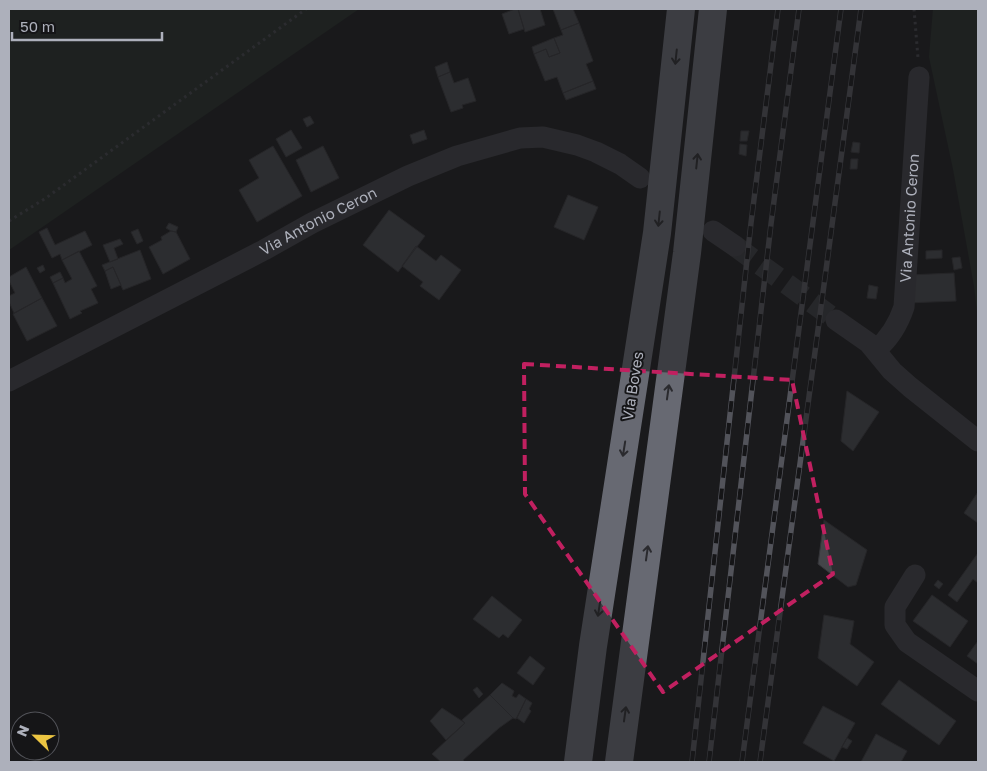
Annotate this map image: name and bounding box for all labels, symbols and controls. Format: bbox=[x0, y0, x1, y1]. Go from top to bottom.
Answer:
scale bar bbox=[12, 10, 162, 42]
text: 50 m bbox=[20, 17, 55, 35]
one-way arrow bbox=[671, 49, 681, 65]
one-way arrow bbox=[692, 153, 702, 169]
street label: Via Antonio Ceron bbox=[896, 153, 922, 283]
street label: Via Antonio Ceron bbox=[256, 183, 379, 259]
one-way arrow bbox=[654, 211, 664, 227]
street label: Via Boves bbox=[618, 350, 646, 422]
one-way arrow bbox=[663, 384, 673, 400]
one-way arrow bbox=[618, 440, 628, 456]
one-way arrow bbox=[642, 545, 652, 561]
one-way arrow bbox=[593, 601, 603, 617]
one-way arrow bbox=[620, 706, 630, 722]
north arrow bbox=[10, 711, 60, 761]
text: N bbox=[13, 723, 32, 739]

